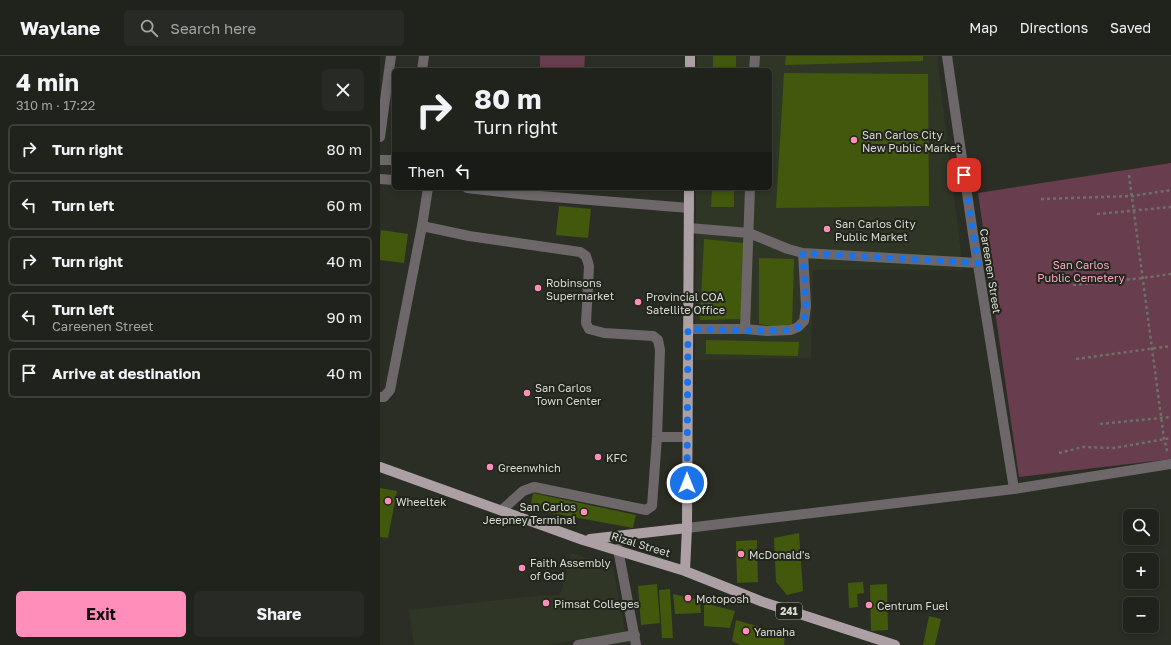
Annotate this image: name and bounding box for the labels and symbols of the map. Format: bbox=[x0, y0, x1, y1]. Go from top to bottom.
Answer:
place label: San Carlos City New Public Market bbox=[862, 128, 961, 154]
marker: San Carlos City New Public Market bbox=[849, 135, 859, 145]
pin bbox=[947, 158, 981, 192]
place label: San Carlos City Public Market bbox=[835, 217, 916, 243]
marker: San Carlos City Public Market bbox=[822, 224, 832, 234]
street label: Careenen Street bbox=[978, 228, 1004, 314]
park label: San Carlos Public Cemetery bbox=[1037, 258, 1125, 284]
place label: Robinsons Supermarket bbox=[546, 276, 614, 302]
marker: Robinsons Supermarket bbox=[533, 283, 543, 293]
place label: Provincial COA Satellite Office bbox=[646, 290, 725, 316]
marker: Provincial COA Satellite Office bbox=[633, 297, 643, 307]
place label: San Carlos Town Center bbox=[535, 381, 602, 407]
marker: San Carlos Town Center bbox=[522, 388, 532, 398]
place label: KFC bbox=[606, 451, 628, 464]
marker: KFC bbox=[593, 452, 603, 462]
place label: Greenwhich bbox=[498, 461, 561, 474]
marker: Greenwhich bbox=[485, 462, 495, 472]
position arrow bbox=[666, 462, 708, 504]
place label: Wheeltek bbox=[396, 495, 446, 508]
marker: Wheeltek bbox=[383, 496, 393, 506]
place label: San Carlos Jeepney Terminal bbox=[483, 500, 576, 526]
marker: San Carlos Jeepney Terminal bbox=[579, 507, 589, 517]
street label: Rizal Street bbox=[610, 529, 672, 559]
place label: McDonald's bbox=[749, 548, 810, 561]
marker: McDonald's bbox=[736, 549, 746, 559]
place label: Faith Assembly of God bbox=[530, 556, 611, 582]
marker: Faith Assembly of God bbox=[517, 563, 527, 573]
place label: Motoposh bbox=[696, 592, 749, 605]
marker: Motoposh bbox=[683, 593, 693, 603]
place label: Pimsat Colleges bbox=[554, 597, 640, 610]
marker: Pimsat Colleges bbox=[541, 598, 551, 608]
place label: Centrum Fuel bbox=[877, 599, 949, 612]
marker: Centrum Fuel bbox=[864, 600, 874, 610]
road number: 241 bbox=[776, 603, 802, 619]
place label: Yamaha bbox=[754, 625, 795, 638]
marker: Yamaha bbox=[741, 626, 751, 636]

